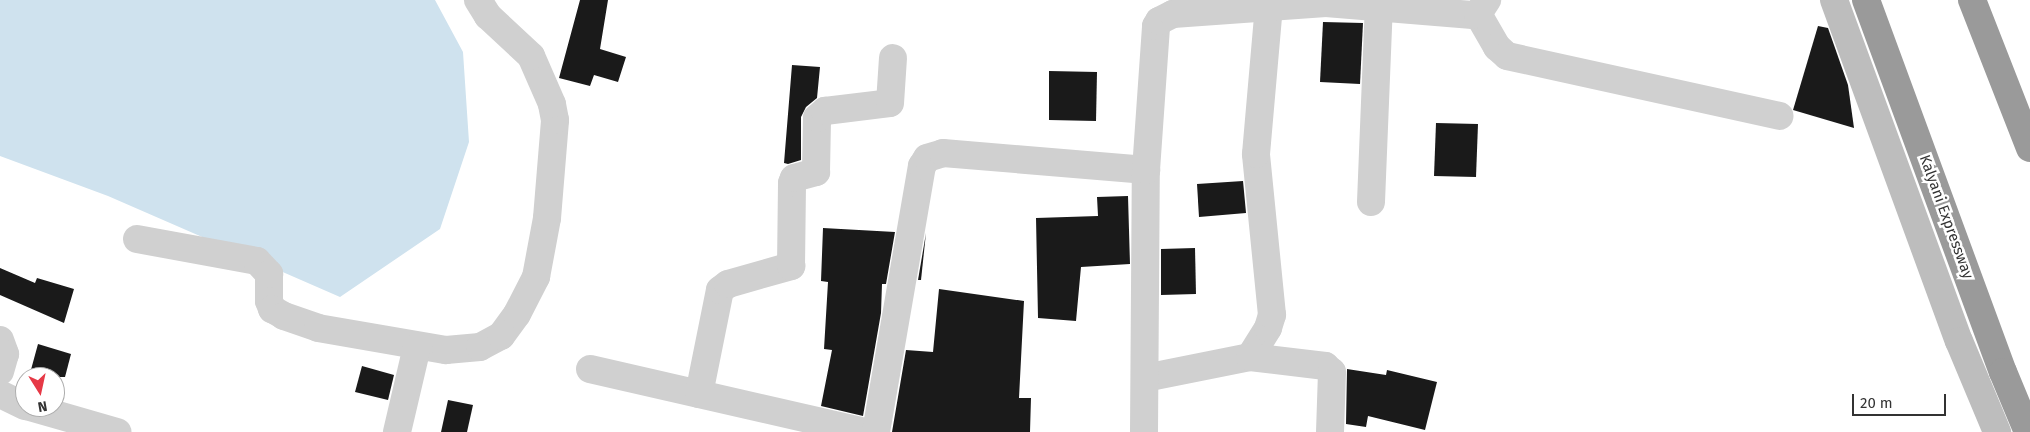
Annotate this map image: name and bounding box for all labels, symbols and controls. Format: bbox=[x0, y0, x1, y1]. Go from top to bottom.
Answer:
street label: Kalyani Expressway bbox=[1915, 153, 1977, 281]
north arrow bbox=[15, 367, 65, 417]
scale bar bbox=[1855, 384, 1949, 416]
text: 20 m bbox=[1860, 394, 1893, 412]
text: N bbox=[36, 397, 49, 415]

